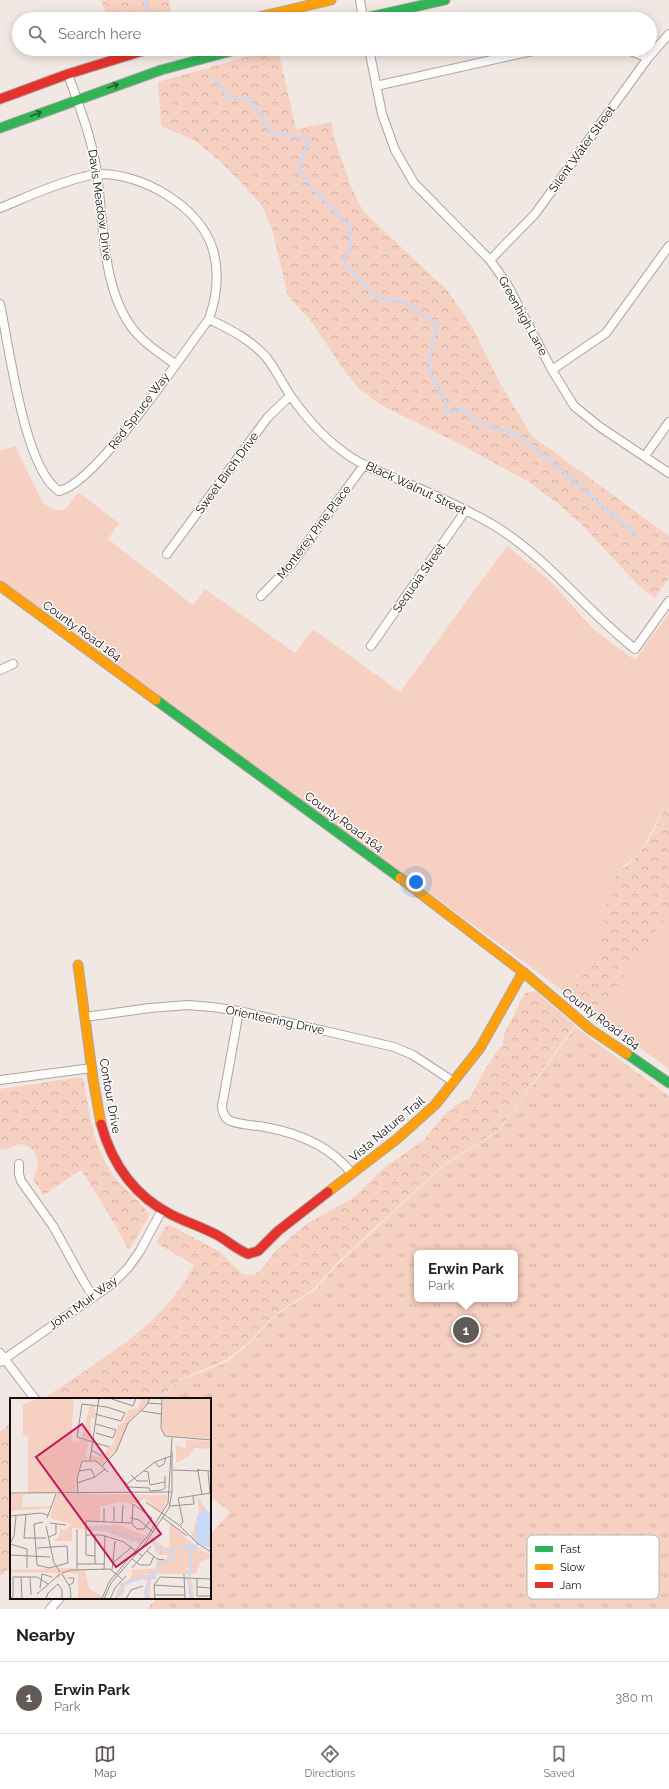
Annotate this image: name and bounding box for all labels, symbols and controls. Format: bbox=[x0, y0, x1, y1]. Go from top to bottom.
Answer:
search box bbox=[12, 12, 657, 56]
icon: search bbox=[26, 23, 48, 45]
text: Search here bbox=[58, 25, 141, 43]
one-way arrow bbox=[107, 82, 120, 89]
street label: Silent Water Street bbox=[546, 103, 618, 195]
one-way arrow bbox=[30, 110, 42, 118]
street label: Davis Meadow Drive bbox=[85, 148, 115, 262]
street label: Greenhigh Lane bbox=[495, 274, 551, 358]
street label: Red Spruce Way bbox=[106, 370, 173, 452]
street label: Sweet Birch Drive bbox=[193, 429, 261, 517]
street label: Black Walnut Street bbox=[363, 458, 469, 518]
street label: Monterey Pine Place bbox=[274, 482, 354, 582]
street label: Sequoia Street bbox=[390, 541, 448, 615]
street label: County Road 164 bbox=[40, 598, 124, 664]
street label: County Road 164 bbox=[302, 789, 386, 855]
your location bbox=[406, 872, 426, 892]
street label: County Road 164 bbox=[559, 985, 643, 1053]
street label: Orienteering Drive bbox=[224, 1003, 326, 1037]
street label: Contour Drive bbox=[96, 1057, 124, 1135]
street label: Vista Nature Trail bbox=[347, 1093, 428, 1164]
popup bbox=[414, 1250, 518, 1302]
text: Erwin Park bbox=[428, 1260, 504, 1278]
street label: John Muir Way bbox=[46, 1273, 120, 1333]
text: Park bbox=[428, 1278, 455, 1293]
pin: 1 bbox=[453, 1315, 479, 1345]
inset map bbox=[10, 1398, 211, 1599]
legend bbox=[527, 1535, 659, 1599]
text: Fast bbox=[560, 1543, 581, 1556]
text: Slow bbox=[560, 1561, 585, 1574]
text: Jam bbox=[560, 1579, 581, 1592]
text: Nearby bbox=[16, 1625, 75, 1645]
text: Erwin Park bbox=[54, 1681, 130, 1699]
text: 1 bbox=[26, 1690, 32, 1705]
text: 380 m bbox=[615, 1690, 653, 1705]
text: Park bbox=[54, 1699, 81, 1714]
tab: Map bbox=[94, 1743, 116, 1780]
tab: Directions bbox=[305, 1743, 355, 1780]
tab: Saved bbox=[543, 1743, 575, 1780]

